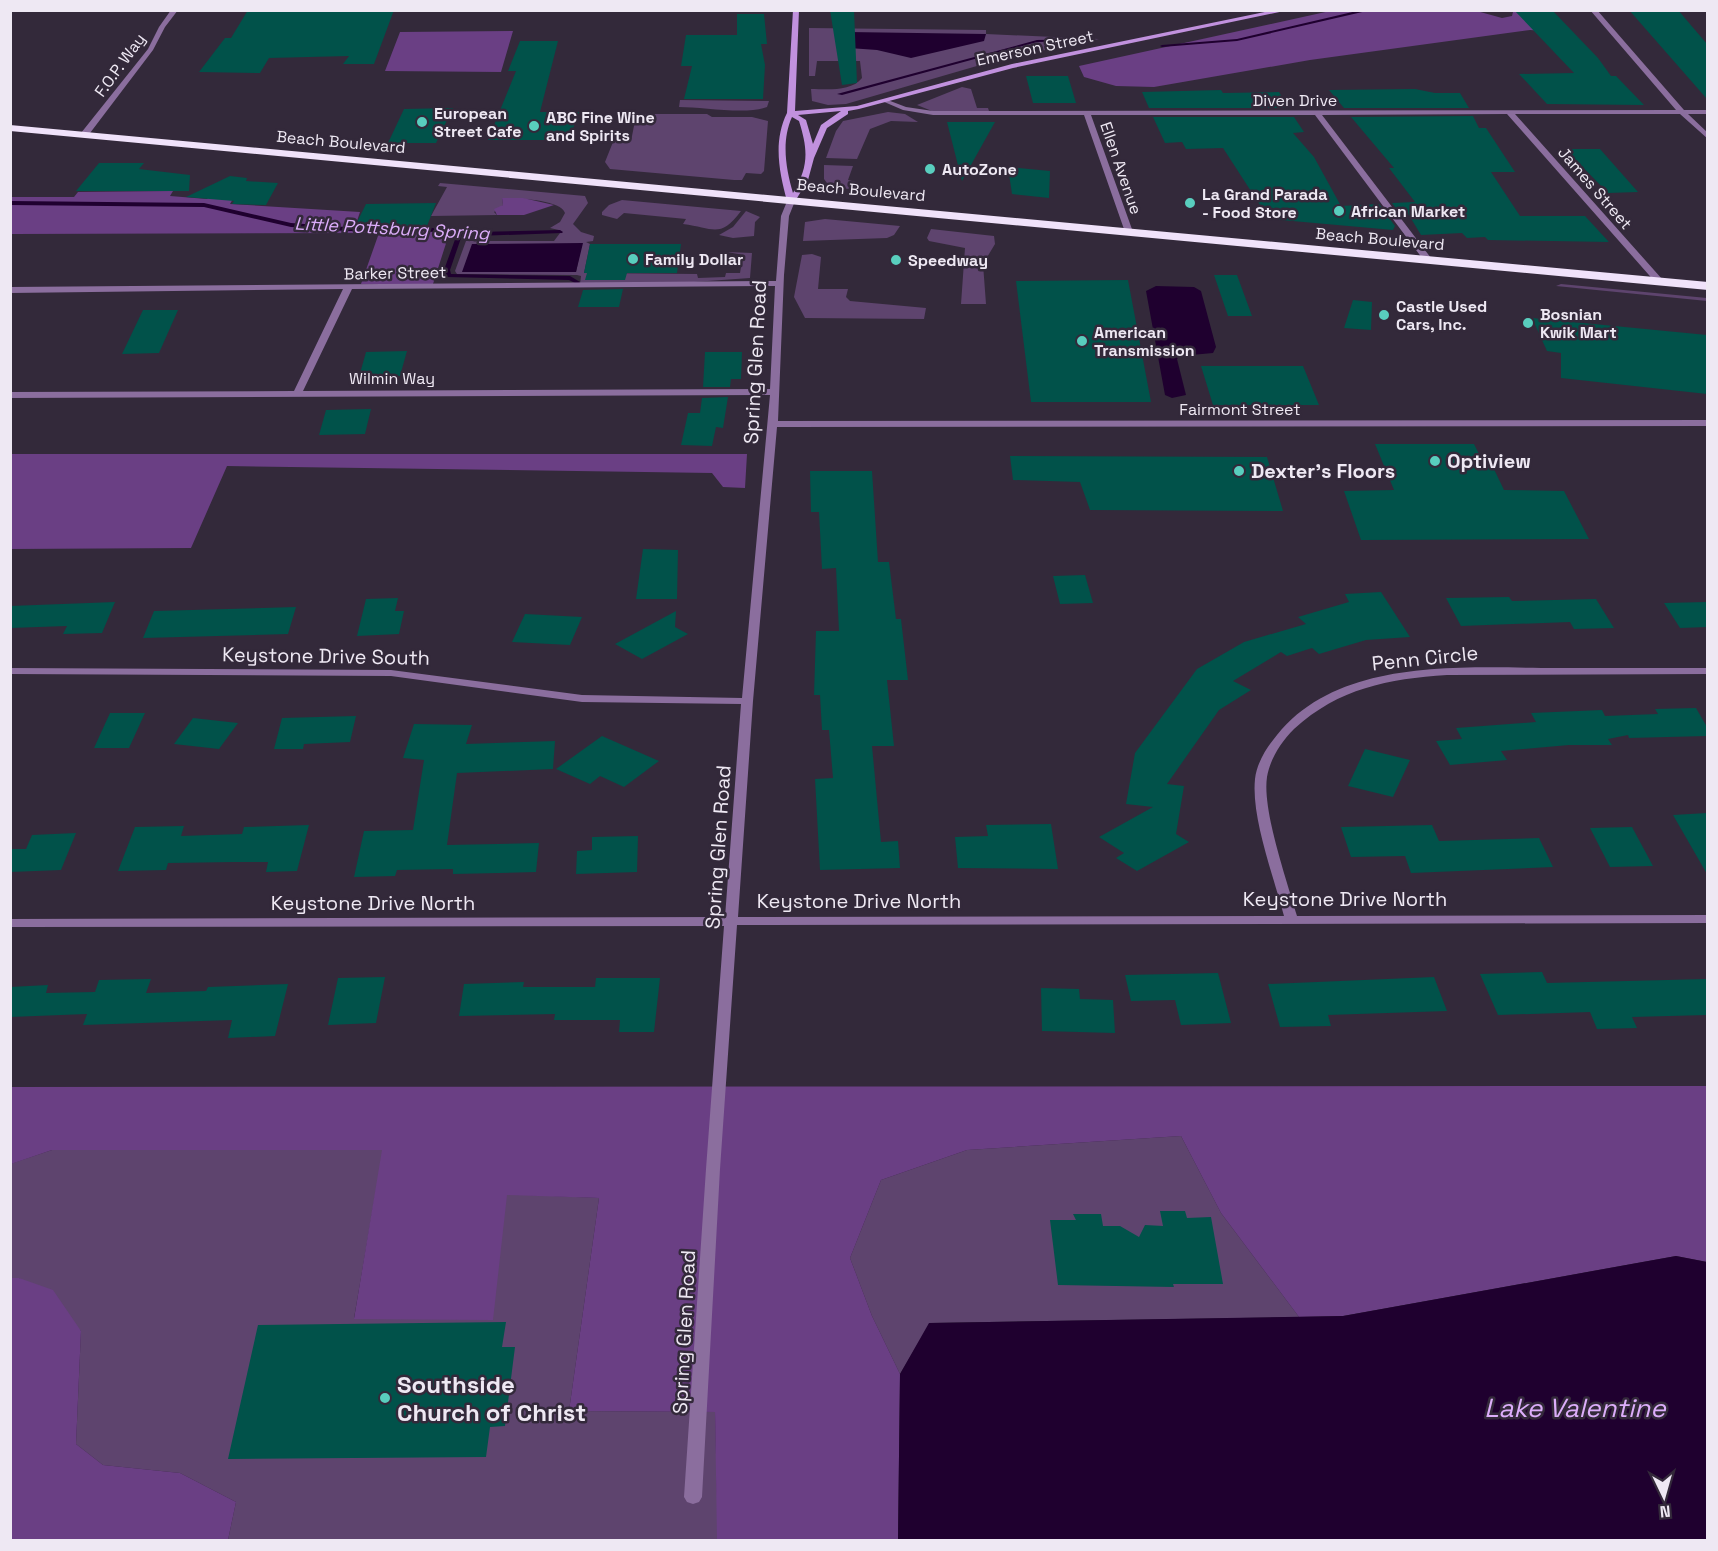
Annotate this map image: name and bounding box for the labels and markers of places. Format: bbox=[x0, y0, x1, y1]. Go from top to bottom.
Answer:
place label: European Street Cafe bbox=[434, 103, 522, 142]
place label: ABC Fine Wine and Spirits bbox=[546, 107, 655, 146]
marker: European Street Cafe bbox=[415, 115, 429, 129]
marker: ABC Fine Wine and Spirits bbox=[527, 119, 541, 133]
place label: AutoZone bbox=[942, 159, 1017, 180]
marker: AutoZone bbox=[923, 162, 937, 176]
place label: La Grand Parada - Food Store bbox=[1202, 184, 1328, 223]
marker: La Grand Parada - Food Store bbox=[1183, 196, 1197, 210]
place label: African Market bbox=[1351, 201, 1465, 222]
marker: African Market bbox=[1332, 204, 1346, 218]
place label: Family Dollar bbox=[645, 249, 743, 270]
place label: Speedway bbox=[908, 250, 988, 271]
marker: Family Dollar bbox=[626, 252, 640, 266]
marker: Speedway bbox=[889, 253, 903, 267]
place label: Castle Used Cars, Inc. bbox=[1396, 296, 1487, 335]
place label: Bosnian Kwik Mart bbox=[1540, 304, 1617, 343]
marker: Castle Used Cars, Inc. bbox=[1377, 308, 1391, 322]
marker: Bosnian Kwik Mart bbox=[1521, 316, 1535, 330]
place label: American Transmission bbox=[1094, 322, 1195, 361]
marker: American Transmission bbox=[1075, 334, 1089, 348]
place label: Optiview bbox=[1447, 448, 1531, 474]
marker: Optiview bbox=[1428, 454, 1442, 468]
place label: Dexter's Floors bbox=[1251, 458, 1395, 484]
marker: Dexter's Floors bbox=[1232, 464, 1246, 478]
place label: Southside Church of Christ bbox=[397, 1369, 586, 1428]
marker: Southside Church of Christ bbox=[378, 1391, 392, 1405]

